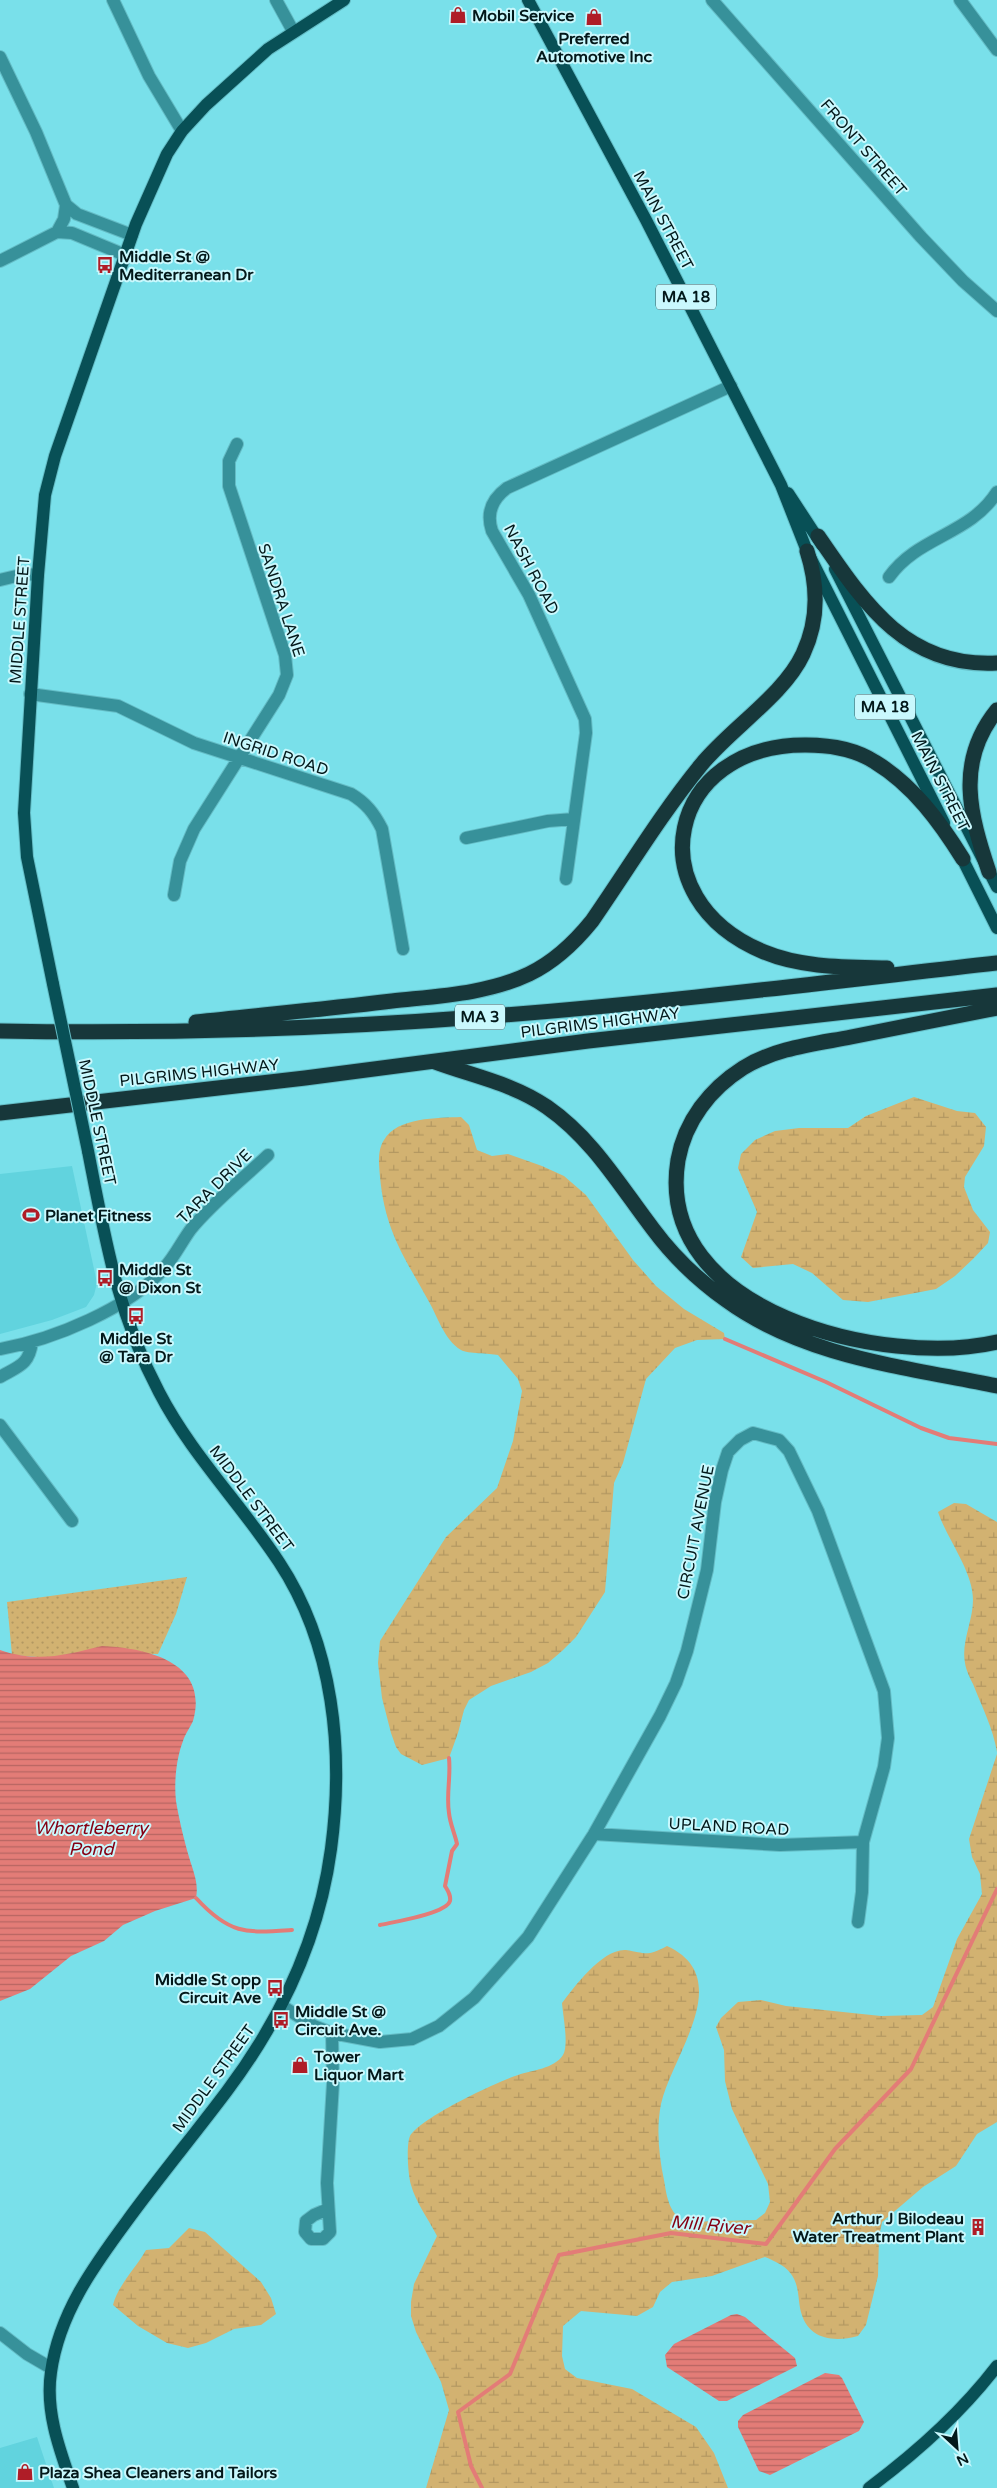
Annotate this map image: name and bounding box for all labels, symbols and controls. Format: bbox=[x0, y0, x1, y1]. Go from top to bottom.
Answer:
shop icon: Mobil Service bbox=[448, 5, 468, 25]
place label: Mobil Service bbox=[472, 6, 574, 26]
shop icon: Preferred Automotive Inc bbox=[584, 7, 604, 27]
place label: Preferred Automotive Inc bbox=[536, 29, 652, 67]
street label: FRONT STREET bbox=[816, 95, 911, 200]
street label: MAIN STREET bbox=[629, 167, 698, 274]
place label: Middle St @ Mediterranean Dr bbox=[119, 247, 254, 285]
bus stop icon: Middle St @ Mediterranean Dr bbox=[95, 255, 115, 275]
road number: MA 18 bbox=[656, 284, 716, 310]
street label: NASH ROAD bbox=[499, 521, 563, 618]
street label: SANDRA LANE bbox=[253, 541, 309, 660]
street label: MIDDLE STREET bbox=[6, 555, 34, 685]
road number: MA 18 bbox=[855, 694, 915, 720]
street label: INGRID ROAD bbox=[220, 727, 331, 780]
street label: MAIN STREET bbox=[906, 728, 974, 835]
street label: PILGRIMS HIGHWAY bbox=[519, 1003, 681, 1043]
road number: MA 3 bbox=[455, 1004, 505, 1030]
street label: PILGRIMS HIGHWAY bbox=[118, 1055, 280, 1091]
street label: MIDDLE STREET bbox=[74, 1057, 120, 1187]
street label: TARA DRIVE bbox=[173, 1145, 256, 1228]
sports icon: Planet Fitness bbox=[21, 1205, 41, 1225]
place label: Planet Fitness bbox=[45, 1206, 152, 1226]
place label: Middle St @ Dixon St bbox=[119, 1260, 202, 1298]
bus stop icon: Middle St @ Dixon St bbox=[95, 1268, 115, 1288]
bus stop icon: Middle St @ Tara Dr bbox=[126, 1306, 146, 1326]
place label: Middle St @ Tara Dr bbox=[99, 1329, 174, 1367]
street label: MIDDLE STREET bbox=[205, 1441, 298, 1556]
street label: CIRCUIT AVENUE bbox=[673, 1463, 719, 1601]
street label: UPLAND ROAD bbox=[668, 1814, 790, 1840]
water label: Whortleberry Pond bbox=[34, 1817, 150, 1860]
place label: Middle St opp Circuit Ave bbox=[155, 1970, 261, 2008]
bus stop icon: Middle St opp Circuit Ave bbox=[265, 1978, 285, 1998]
place label: Middle St @ Circuit Ave. bbox=[295, 2002, 386, 2040]
bus stop icon: Middle St @ Circuit Ave. bbox=[271, 2010, 291, 2030]
street label: MIDDLE STREET bbox=[168, 2021, 260, 2136]
place label: Tower Liquor Mart bbox=[313, 2047, 405, 2085]
shop icon: Tower Liquor Mart bbox=[290, 2055, 310, 2075]
place label: Arthur J Bilodeau Water Treatment Plant bbox=[793, 2209, 965, 2247]
water label: Mill River bbox=[670, 2211, 752, 2240]
building icon: Arthur J Bilodeau Water Treatment Plant bbox=[968, 2217, 988, 2237]
north arrow bbox=[932, 2423, 982, 2473]
text: N bbox=[954, 2449, 971, 2469]
shop icon: Plaza Shea Cleaners and Tailors bbox=[15, 2462, 35, 2482]
place label: Plaza Shea Cleaners and Tailors bbox=[39, 2463, 278, 2483]

